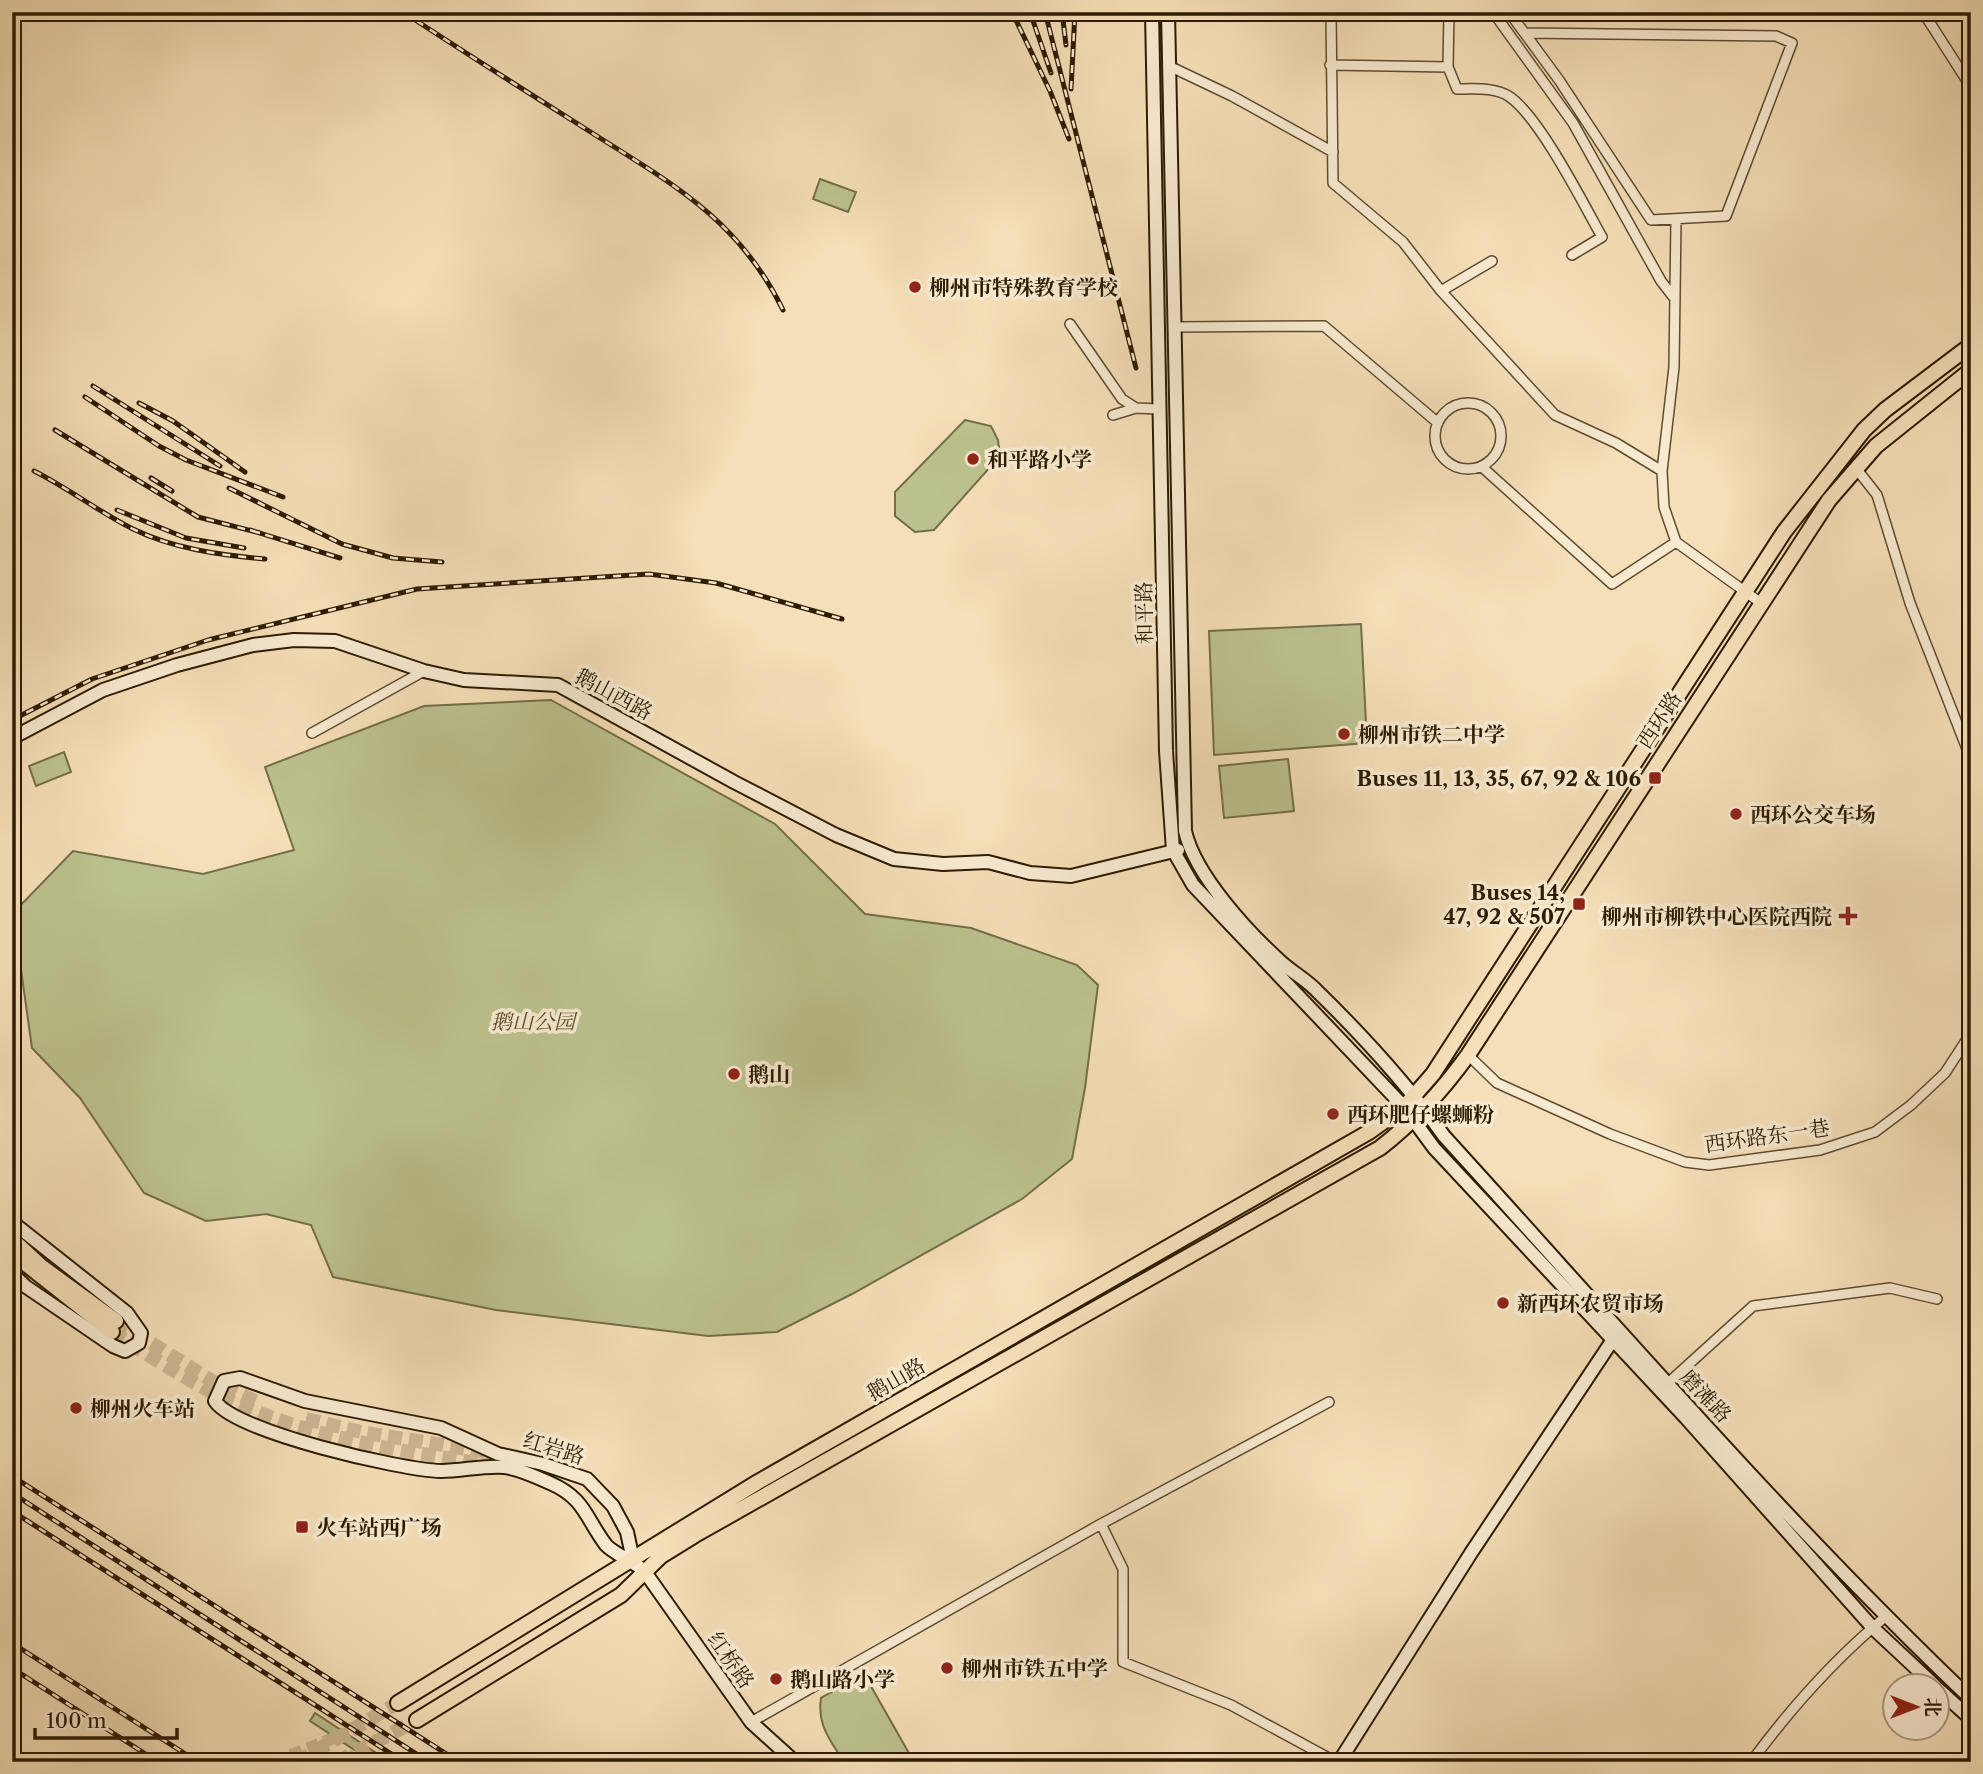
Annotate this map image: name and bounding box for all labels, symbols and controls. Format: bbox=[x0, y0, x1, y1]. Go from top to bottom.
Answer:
place label: 柳州市特殊教育学校 bbox=[929, 275, 1118, 300]
marker: 柳州市特殊教育学校 bbox=[907, 279, 923, 295]
place label: 和平路小学 bbox=[987, 447, 1092, 472]
marker: 和平路小学 bbox=[965, 451, 981, 467]
street label: 和平路 bbox=[1131, 581, 1157, 645]
street label: 鹅山西路 bbox=[571, 663, 657, 725]
street label: 西环路 bbox=[1631, 687, 1687, 753]
place label: 柳州市铁二中学 bbox=[1358, 722, 1505, 747]
marker: 柳州市铁二中学 bbox=[1336, 726, 1352, 742]
place label: Buses 11, 13, 35, 67, 92 & 106 bbox=[1357, 766, 1641, 791]
marker: Buses 11, 13, 35, 67, 92 & 106 bbox=[1647, 770, 1663, 786]
place label: 西环公交车场 bbox=[1750, 802, 1876, 827]
marker: 西环公交车场 bbox=[1728, 806, 1744, 822]
place label: Buses 14, 47, 92 & 507 bbox=[1443, 880, 1565, 929]
marker: Buses 14, 47, 92 & 507 bbox=[1571, 896, 1587, 912]
place label: 柳州市柳铁中心医院西院 bbox=[1601, 904, 1832, 929]
marker: 柳州市柳铁中心医院西院 bbox=[1838, 906, 1858, 926]
park label: 鹅山公园 bbox=[491, 1009, 578, 1034]
place label: 鹅山 bbox=[748, 1062, 790, 1087]
marker: 鹅山 bbox=[726, 1066, 742, 1082]
place label: 西环肥仔螺蛳粉 bbox=[1347, 1102, 1494, 1127]
marker: 西环肥仔螺蛳粉 bbox=[1325, 1106, 1341, 1122]
street label: 西环路东一巷 bbox=[1703, 1115, 1831, 1157]
place label: 新西环农贸市场 bbox=[1517, 1291, 1664, 1316]
marker: 新西环农贸市场 bbox=[1495, 1295, 1511, 1311]
street label: 鹅山路 bbox=[862, 1352, 930, 1406]
street label: 磨滩路 bbox=[1675, 1364, 1737, 1428]
place label: 柳州火车站 bbox=[90, 1396, 195, 1421]
marker: 柳州火车站 bbox=[68, 1400, 84, 1416]
street label: 红岩路 bbox=[520, 1427, 588, 1469]
place label: 火车站西广场 bbox=[316, 1515, 442, 1540]
marker: 火车站西广场 bbox=[294, 1519, 310, 1535]
street label: 红桥路 bbox=[703, 1627, 759, 1693]
place label: 柳州市铁五中学 bbox=[961, 1656, 1108, 1681]
marker: 柳州市铁五中学 bbox=[939, 1660, 955, 1676]
place label: 鹅山路小学 bbox=[790, 1667, 895, 1692]
marker: 鹅山路小学 bbox=[768, 1671, 784, 1687]
north arrow bbox=[1882, 1672, 1952, 1742]
scale bar bbox=[35, 1697, 177, 1741]
text: 北 bbox=[1921, 1697, 1944, 1717]
text: 100 m bbox=[46, 1708, 107, 1733]

